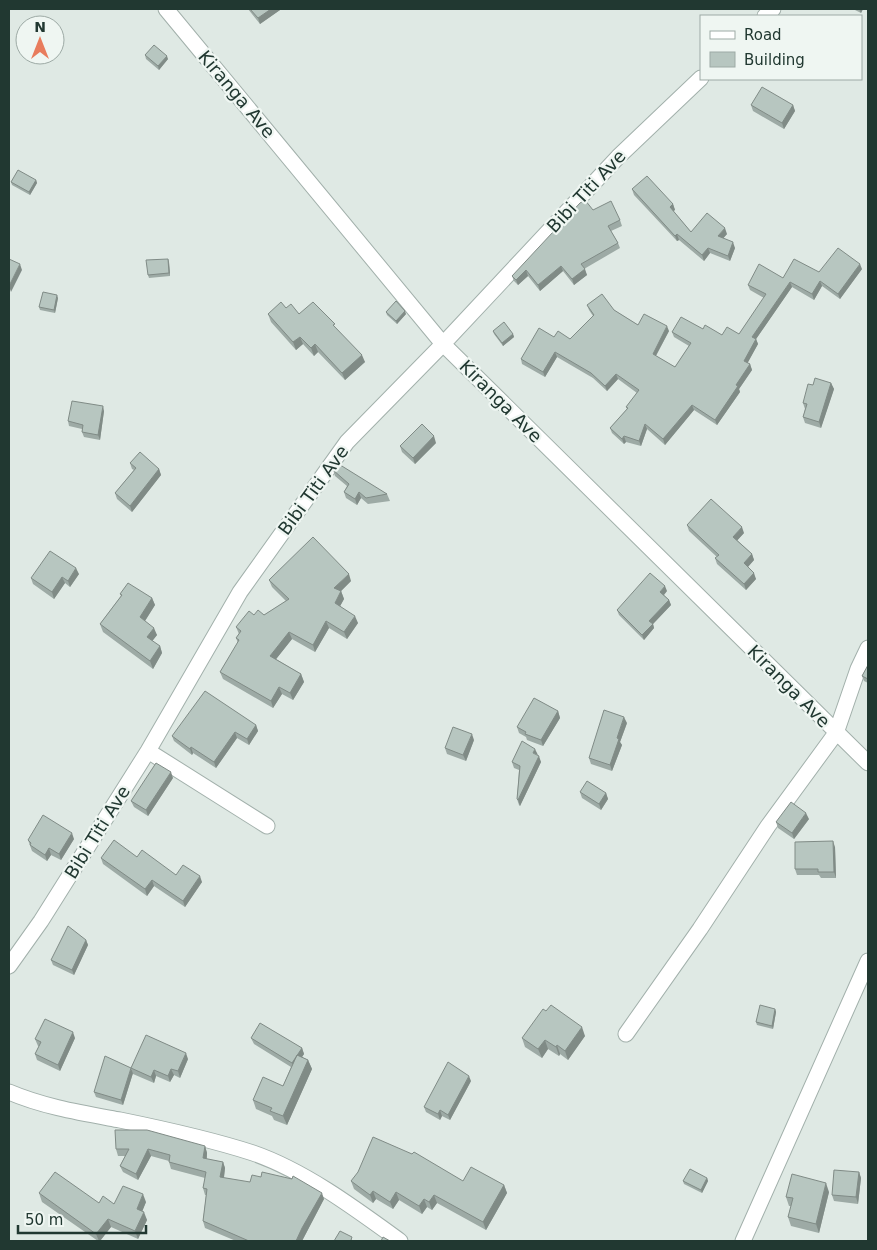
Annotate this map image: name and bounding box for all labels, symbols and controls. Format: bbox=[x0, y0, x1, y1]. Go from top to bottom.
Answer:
north arrow bbox=[15, 15, 65, 65]
legend bbox=[700, 15, 862, 80]
text: N bbox=[34, 19, 46, 35]
text: Road bbox=[744, 26, 782, 44]
street label: Kiranga Ave bbox=[194, 46, 280, 142]
text: Building bbox=[744, 51, 805, 69]
street label: Bibi Titi Ave bbox=[542, 145, 630, 237]
street label: Kiranga Ave bbox=[455, 355, 547, 447]
street label: Bibi Titi Ave bbox=[273, 441, 353, 539]
street label: Kiranga Ave bbox=[743, 640, 835, 732]
street label: Bibi Titi Ave bbox=[60, 782, 134, 882]
scale bar bbox=[18, 1202, 145, 1234]
text: 50 m bbox=[25, 1211, 63, 1229]

